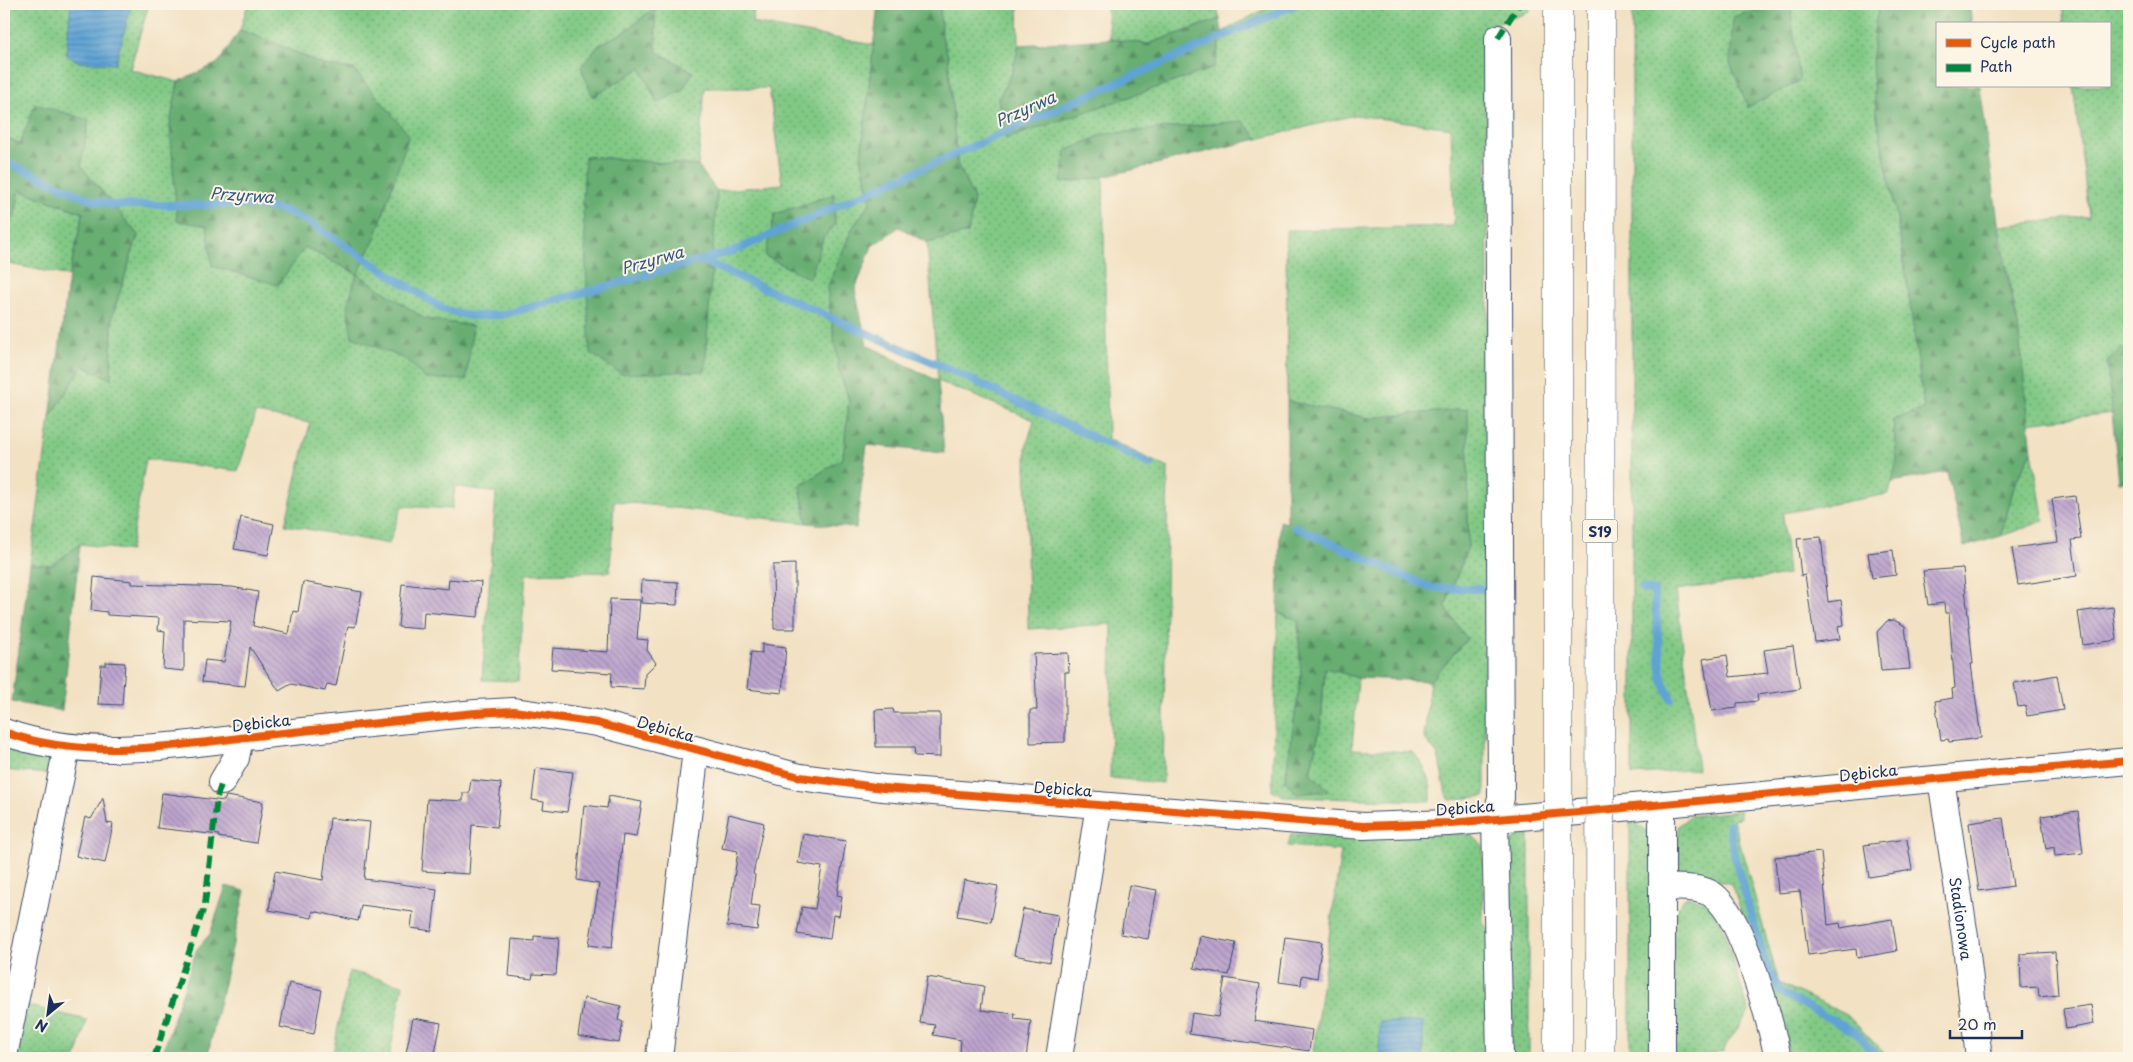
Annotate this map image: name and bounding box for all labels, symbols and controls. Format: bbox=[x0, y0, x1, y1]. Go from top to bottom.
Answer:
legend bbox=[1936, 22, 2110, 88]
text: Cycle path bbox=[1980, 30, 2056, 53]
text: Path bbox=[1980, 54, 2012, 77]
water label: Przyrwa bbox=[991, 84, 1060, 132]
water label: Przyrwa bbox=[209, 180, 276, 208]
water label: Przyrwa bbox=[618, 238, 687, 279]
road number: S19 bbox=[1582, 520, 1618, 542]
street label: Dębicka bbox=[231, 707, 292, 737]
street label: Dębicka bbox=[635, 709, 698, 747]
street label: Dębicka bbox=[1838, 757, 1899, 787]
street label: Dębicka bbox=[1033, 774, 1094, 802]
street label: Dębicka bbox=[1435, 793, 1496, 821]
street label: Stadionowa bbox=[1945, 875, 1979, 962]
north arrow bbox=[22, 990, 72, 1040]
scale bar bbox=[1950, 1007, 2023, 1039]
text: 20 m bbox=[1958, 1012, 1997, 1035]
text: N bbox=[32, 1014, 51, 1038]

